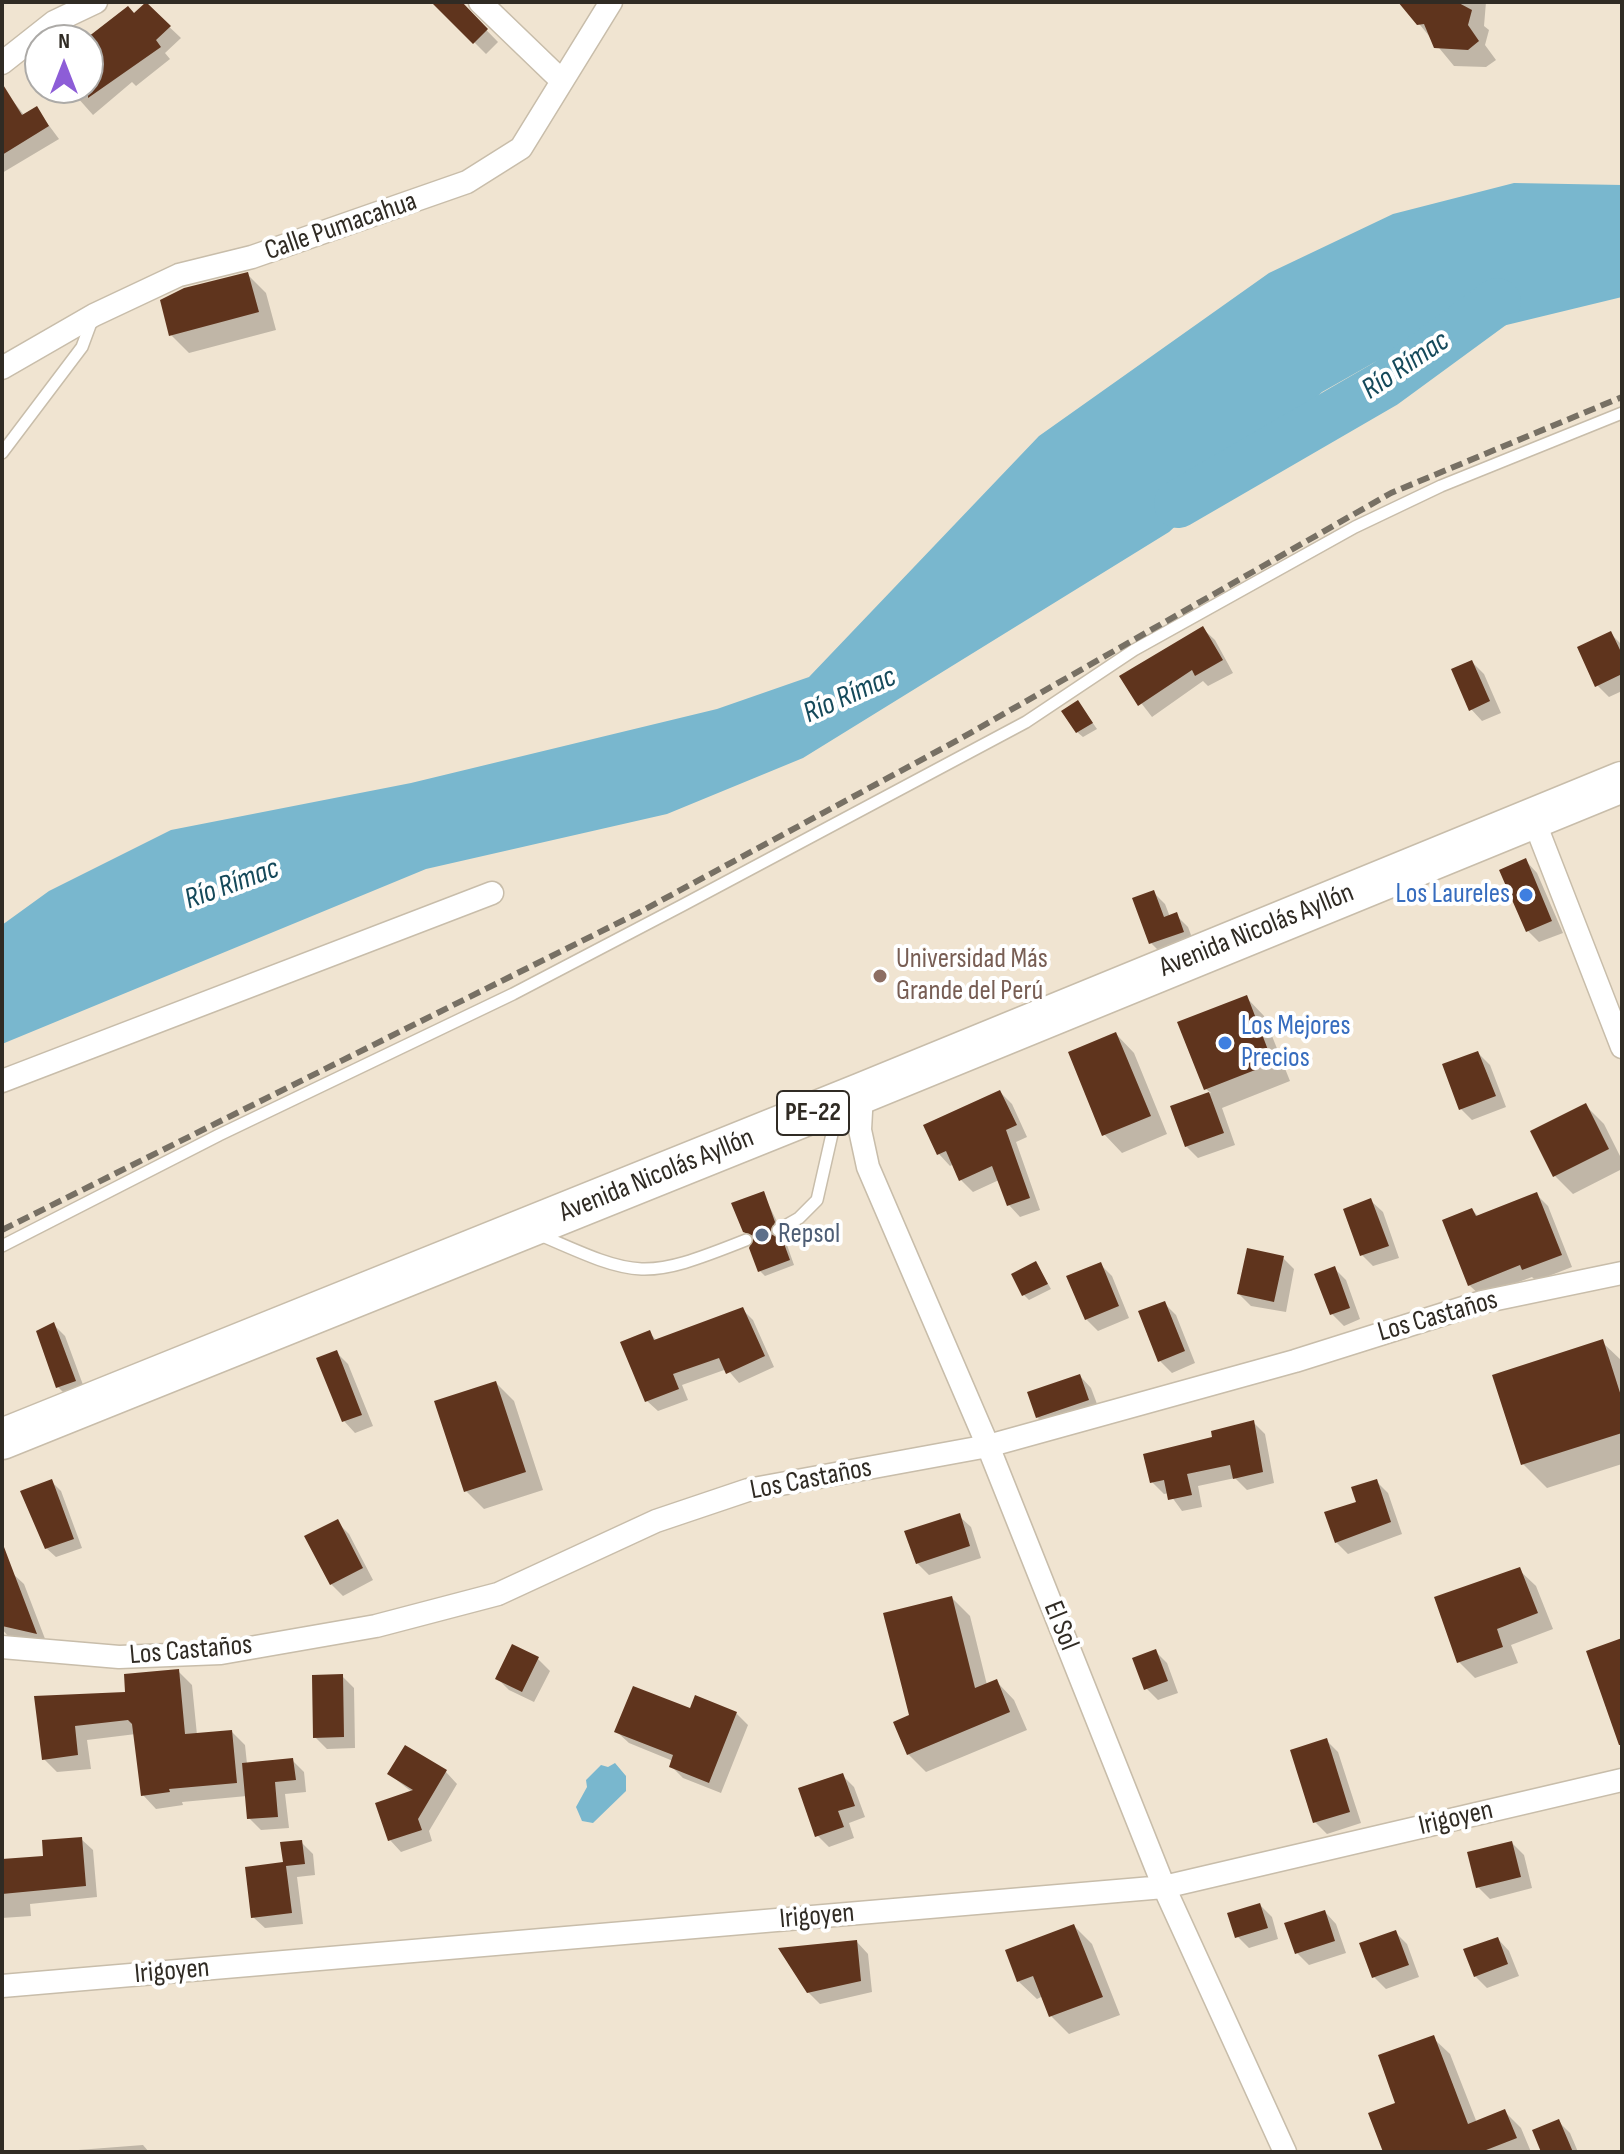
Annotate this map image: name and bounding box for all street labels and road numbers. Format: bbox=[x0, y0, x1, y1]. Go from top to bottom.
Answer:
street label: Calle Pumacahua bbox=[261, 185, 421, 269]
street label: Avenida Nicolás Ayllón bbox=[1155, 877, 1359, 985]
road number: PE-22 bbox=[777, 1091, 849, 1135]
street label: Avenida Nicolás Ayllón bbox=[555, 1122, 759, 1230]
street label: Los Castaños bbox=[1374, 1284, 1502, 1350]
street label: Los Castaños bbox=[747, 1452, 875, 1508]
street label: El Sol bbox=[1035, 1597, 1085, 1655]
street label: Los Castaños bbox=[128, 1629, 254, 1673]
street label: Irigoyen bbox=[1416, 1794, 1496, 1844]
street label: Irigoyen bbox=[778, 1897, 856, 1937]
street label: Irigoyen bbox=[133, 1952, 211, 1992]

